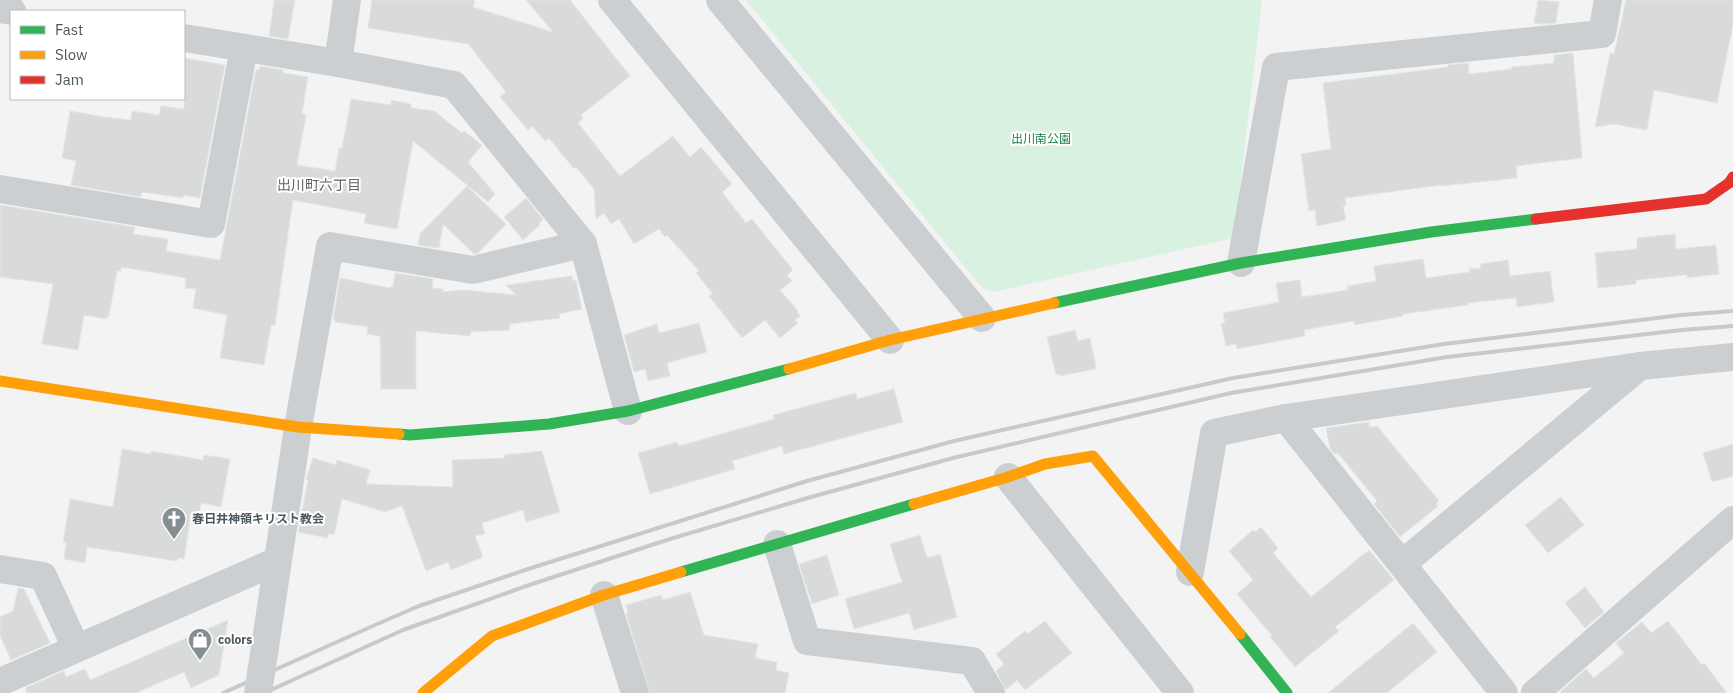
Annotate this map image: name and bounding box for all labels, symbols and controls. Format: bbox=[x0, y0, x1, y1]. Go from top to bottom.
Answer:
legend bbox=[10, 10, 185, 100]
text: Fast bbox=[55, 20, 83, 39]
text: Slow bbox=[55, 45, 88, 64]
text: Jam bbox=[55, 70, 84, 89]
park label: 出川南公園 bbox=[1011, 131, 1071, 146]
district label: 出川町六丁目 bbox=[277, 176, 361, 194]
church icon: 春日井神領キリスト教会 bbox=[161, 506, 187, 540]
place label: 春日井神領キリスト教会 bbox=[192, 511, 324, 526]
shop icon: colors bbox=[187, 627, 213, 661]
place label: colors bbox=[218, 632, 252, 647]

